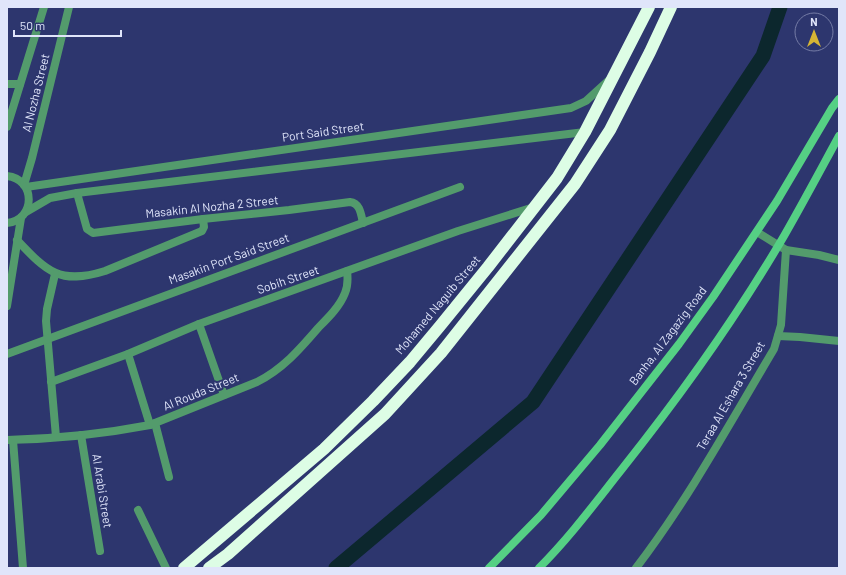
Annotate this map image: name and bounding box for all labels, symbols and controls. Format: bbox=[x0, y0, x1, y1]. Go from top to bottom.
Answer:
scale bar bbox=[14, 12, 121, 38]
north arrow bbox=[794, 12, 834, 52]
text: N bbox=[810, 15, 818, 28]
text: 50 m bbox=[20, 18, 45, 32]
street label: Al Nozha Street bbox=[19, 52, 52, 133]
street label: Port Said Street bbox=[281, 118, 365, 144]
street label: Masakin Al Nozha 2 Street bbox=[145, 192, 279, 220]
street label: Masakin Port Said Street bbox=[167, 230, 291, 286]
street label: Mohamed Naguib Street bbox=[392, 252, 483, 357]
street label: Sobih Street bbox=[255, 262, 321, 296]
street label: Banha, Al Zagazig Road bbox=[626, 283, 709, 387]
street label: Teraa Al Eshara 3 Street bbox=[693, 338, 767, 453]
street label: Al Rouda Street bbox=[161, 369, 241, 413]
street label: Al Arabi Street bbox=[90, 453, 116, 529]

